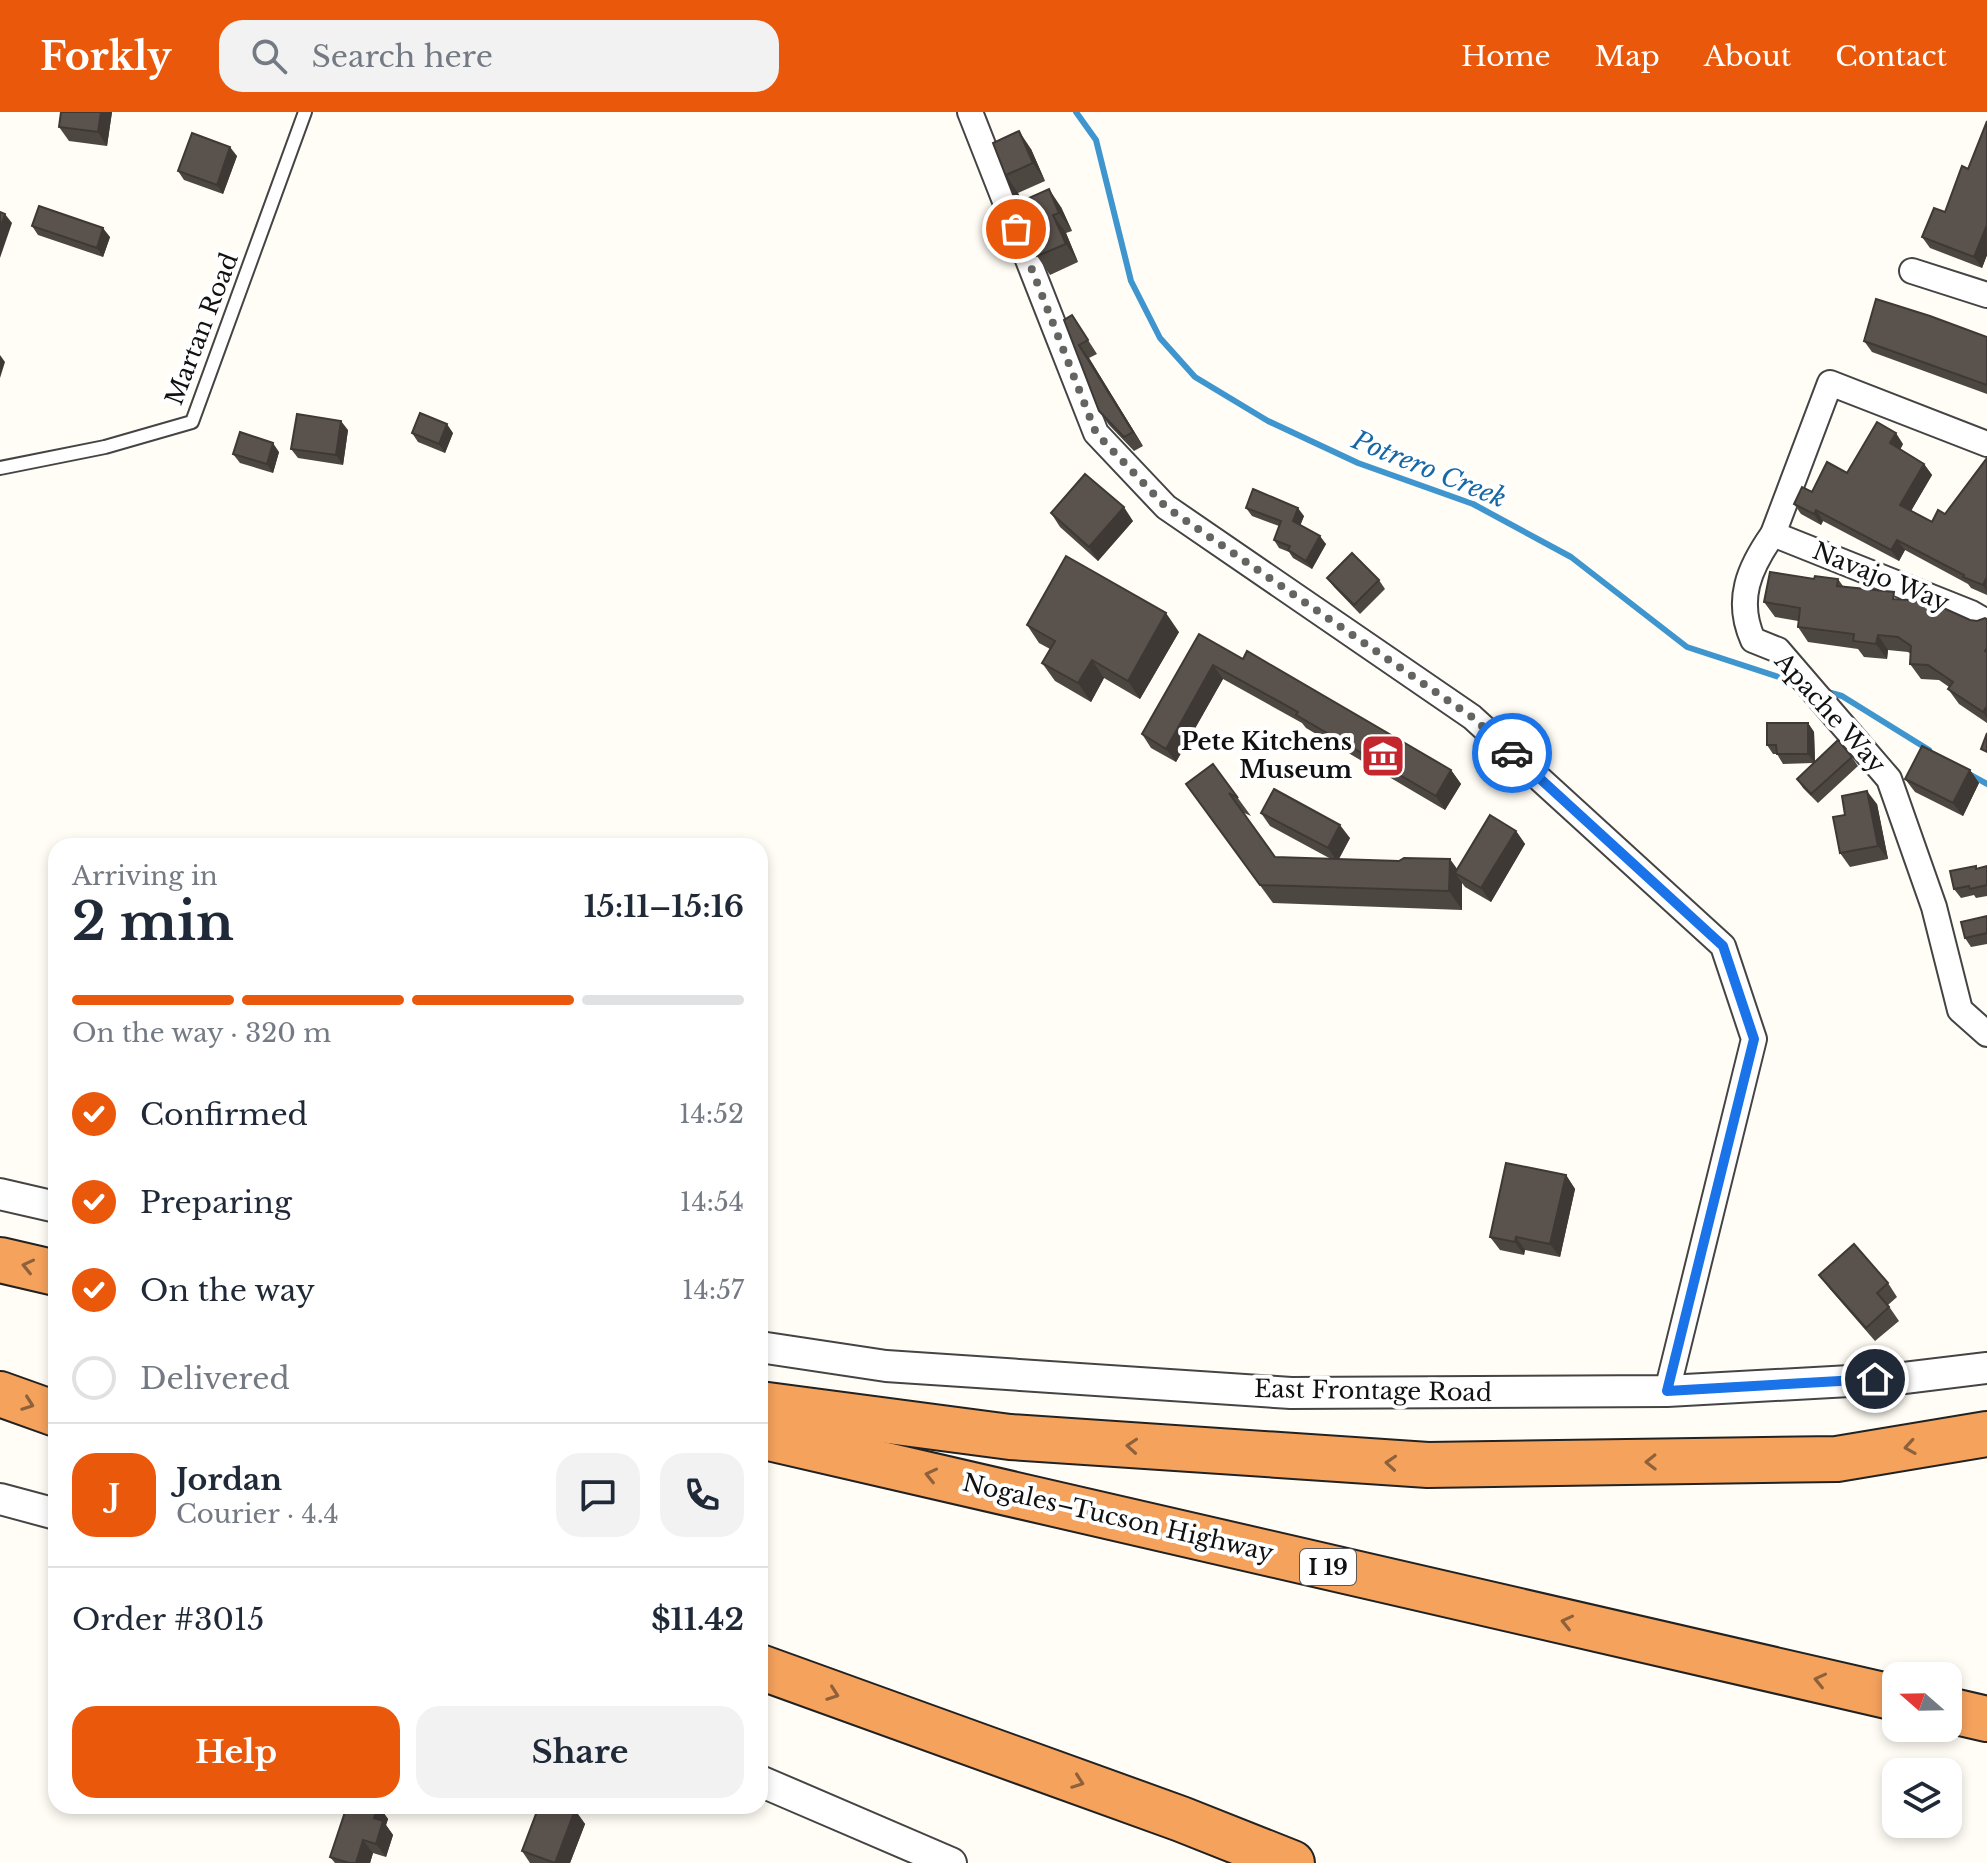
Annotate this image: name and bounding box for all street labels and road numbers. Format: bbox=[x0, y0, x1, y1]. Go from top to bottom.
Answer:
street label: Martan Road bbox=[159, 249, 244, 409]
street label: Navajo Way bbox=[1809, 536, 1954, 617]
street label: Apache Way bbox=[1768, 646, 1892, 779]
street label: East Frontage Road bbox=[1254, 1374, 1492, 1407]
street label: Nogales–Tucson Highway bbox=[960, 1468, 1277, 1568]
road number: I 19 bbox=[1300, 1549, 1356, 1585]

